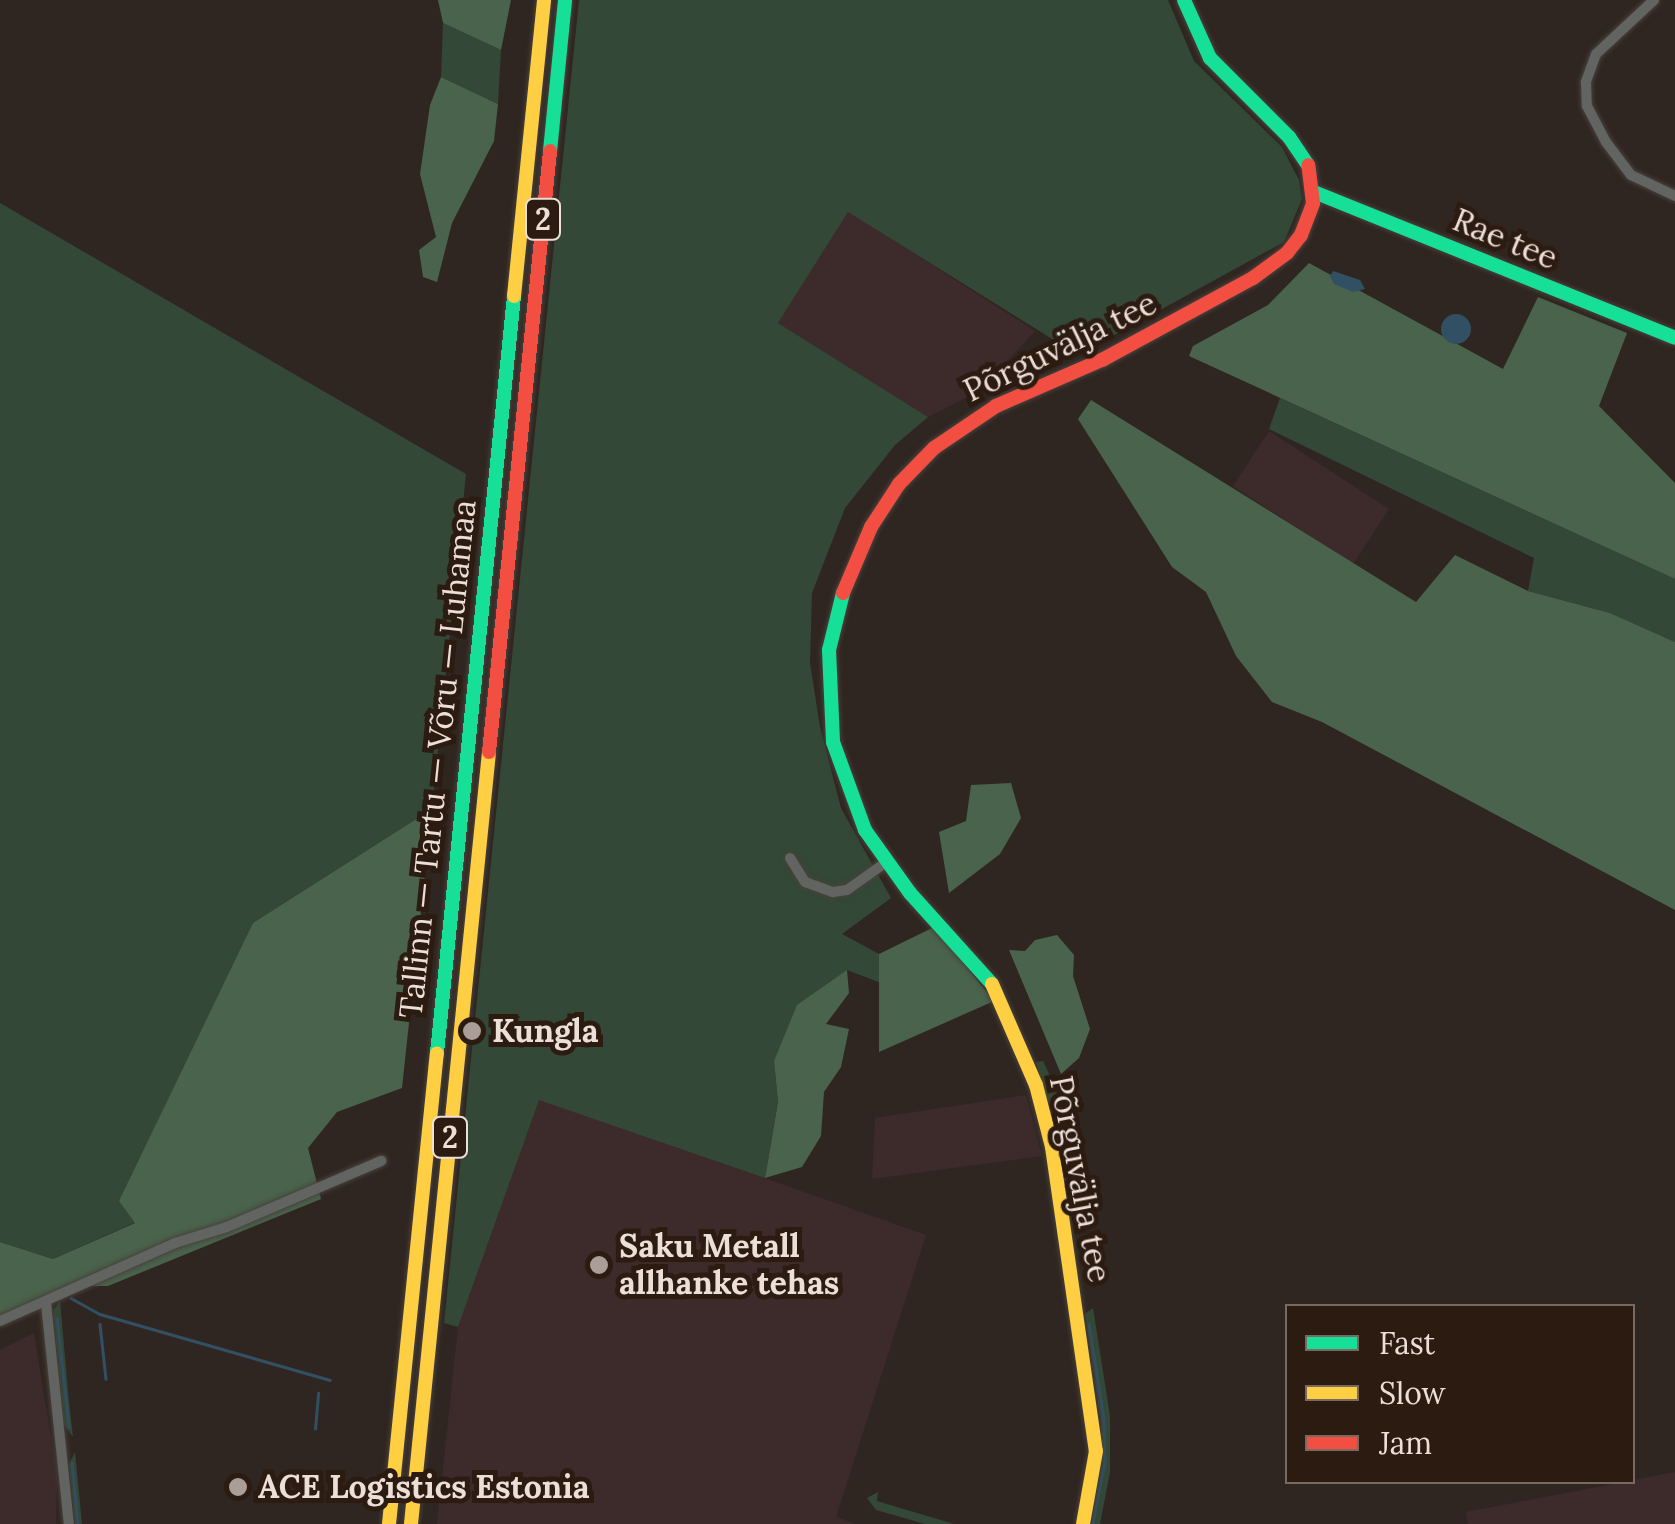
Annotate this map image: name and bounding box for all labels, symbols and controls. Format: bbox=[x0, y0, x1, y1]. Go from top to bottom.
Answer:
road number: 2 bbox=[523, 194, 563, 244]
street label: Rae tee bbox=[1447, 201, 1563, 277]
street label: Põrguvälja tee bbox=[957, 284, 1163, 410]
street label: Tallinn — Tartu — Võru — Luhamaa bbox=[392, 498, 484, 1020]
place label: Kungla bbox=[492, 1012, 598, 1050]
marker: Kungla bbox=[461, 1020, 483, 1042]
street label: Põrguvälja tee bbox=[1041, 1073, 1119, 1285]
road number: 2 bbox=[430, 1112, 470, 1162]
place label: Saku Metall allhanke tehas bbox=[619, 1228, 839, 1303]
marker: Saku Metall allhanke tehas bbox=[588, 1254, 610, 1276]
legend bbox=[1285, 1304, 1635, 1484]
text: Fast bbox=[1379, 1324, 1435, 1362]
text: Slow bbox=[1379, 1374, 1445, 1412]
text: Jam bbox=[1379, 1424, 1432, 1462]
place label: ACE Logistics Estonia bbox=[258, 1468, 589, 1506]
marker: ACE Logistics Estonia bbox=[227, 1476, 249, 1498]

